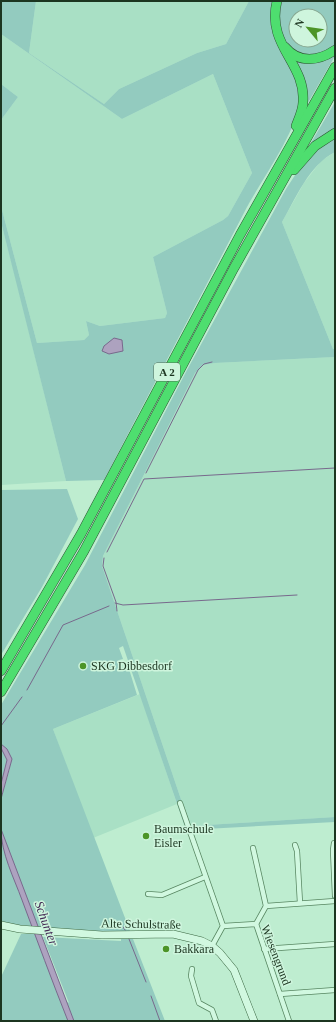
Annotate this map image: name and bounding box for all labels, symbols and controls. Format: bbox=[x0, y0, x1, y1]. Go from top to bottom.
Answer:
north arrow bbox=[288, 8, 328, 48]
text: N bbox=[292, 17, 306, 30]
road number: A 2 bbox=[154, 363, 180, 381]
place label: SKG Dibbesdorf bbox=[91, 659, 172, 673]
marker: SKG Dibbesdorf bbox=[78, 661, 88, 671]
place label: Baumschule Eisler bbox=[154, 822, 213, 850]
marker: Baumschule Eisler bbox=[141, 831, 151, 841]
water label: Schunter bbox=[32, 899, 62, 948]
street label: Alte Schulstraße bbox=[101, 916, 181, 932]
street label: Wiesengrund bbox=[258, 923, 294, 987]
place label: Bakkara bbox=[174, 942, 215, 956]
marker: Bakkara bbox=[161, 944, 171, 954]

